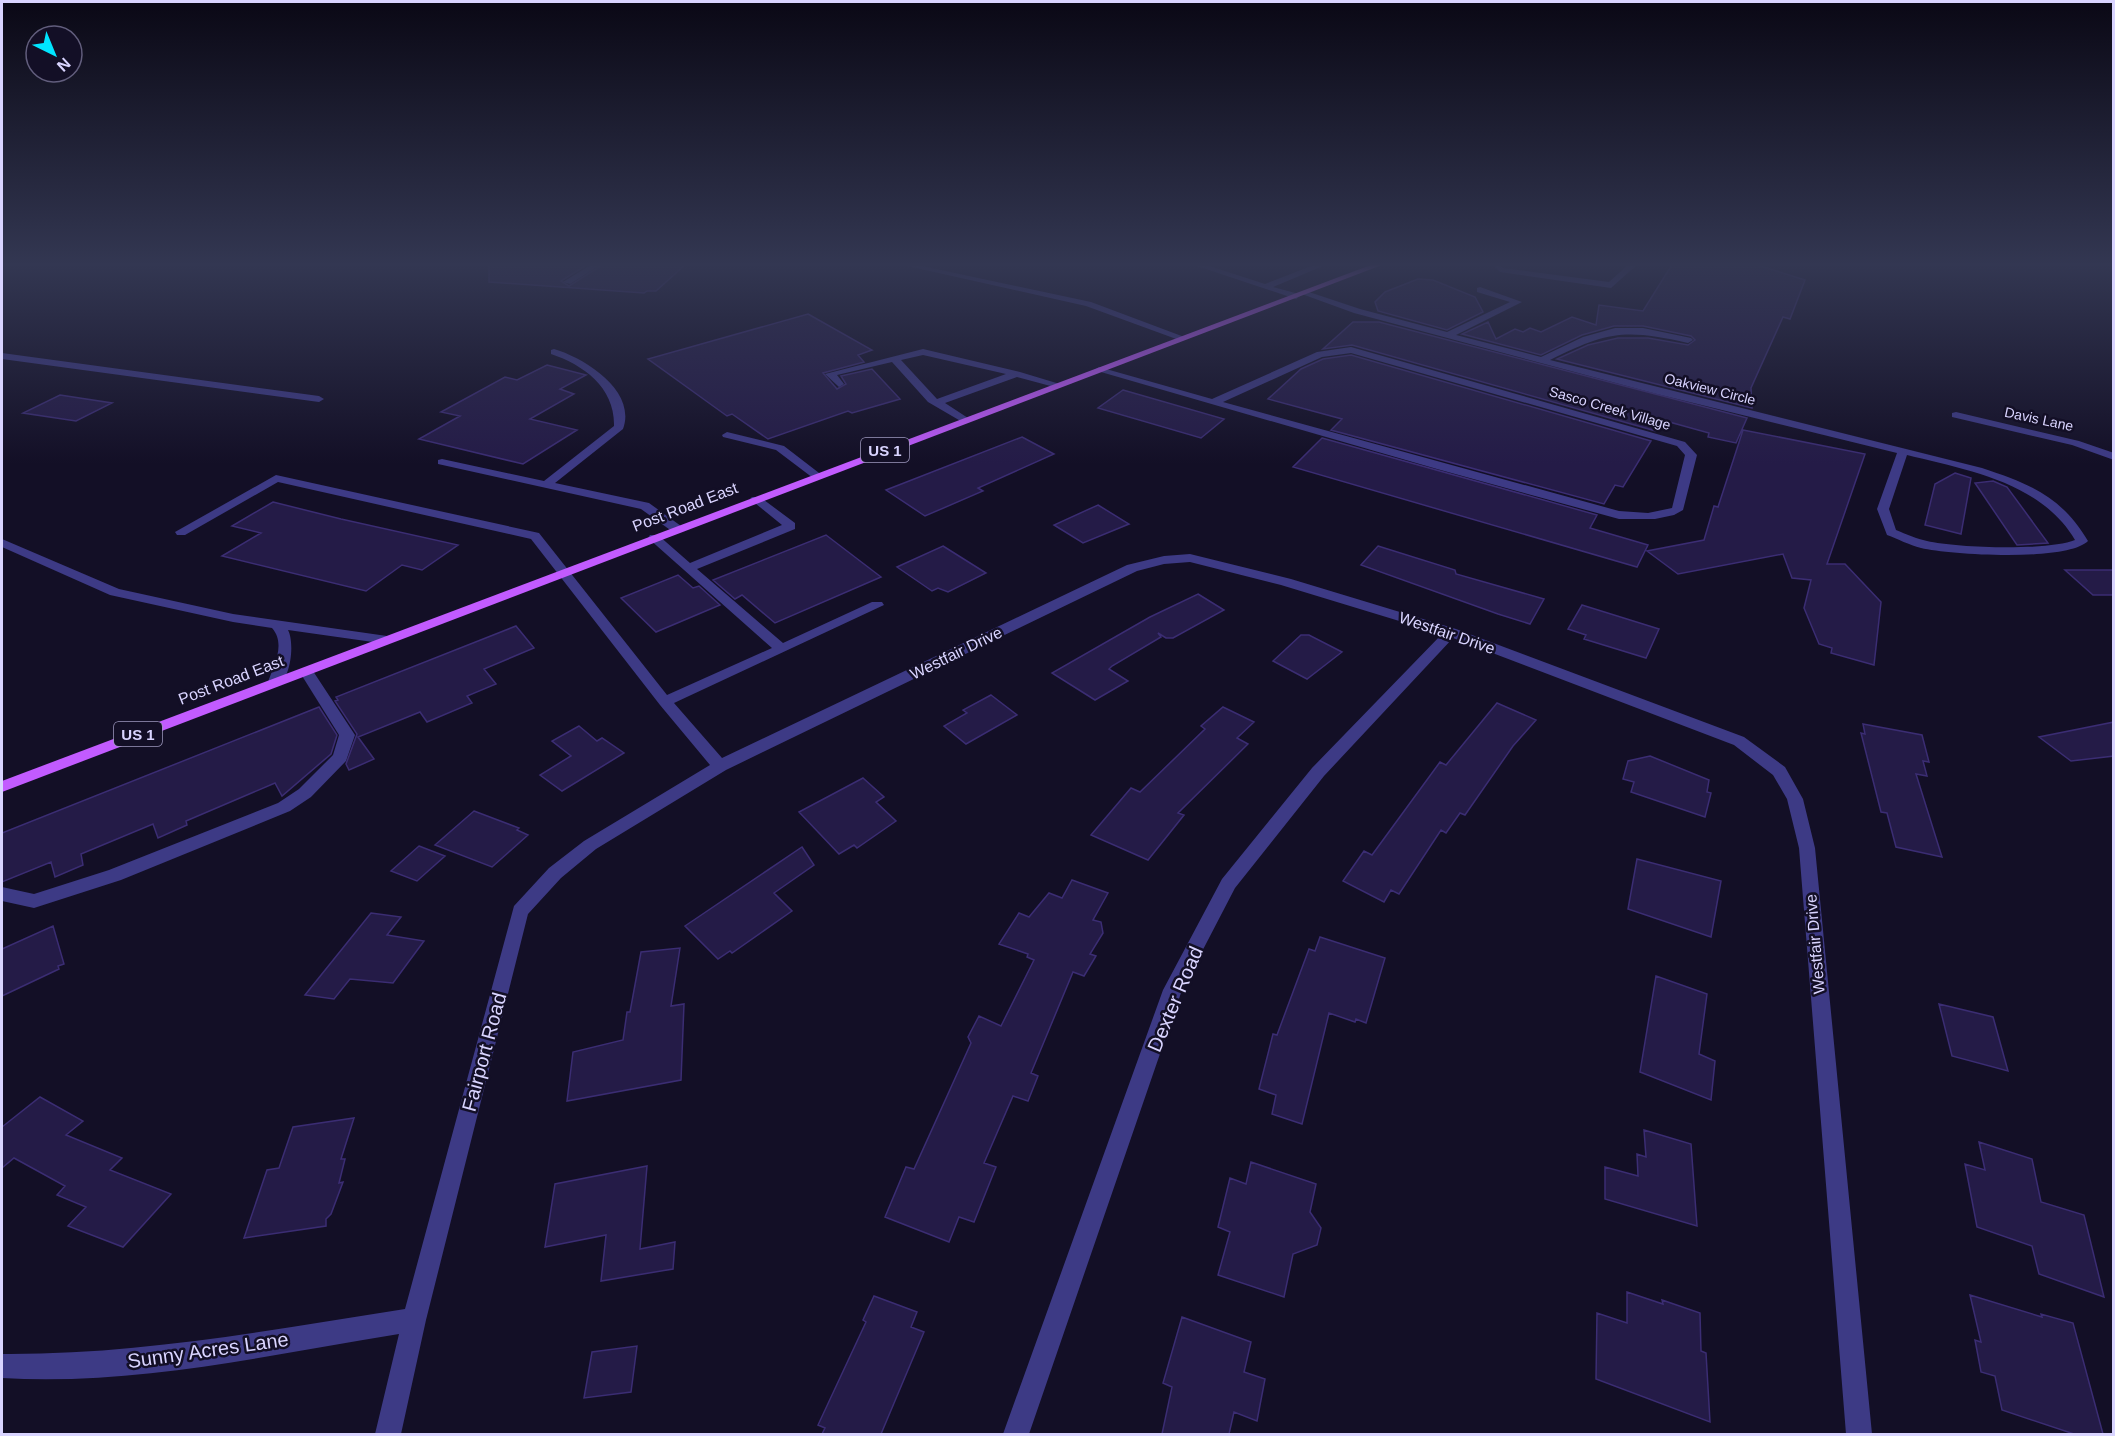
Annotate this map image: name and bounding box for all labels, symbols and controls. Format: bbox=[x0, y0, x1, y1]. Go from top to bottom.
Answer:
north arrow bbox=[24, 24, 84, 84]
text: N bbox=[54, 54, 74, 75]
street label: Oakview Circle bbox=[1663, 370, 1757, 408]
street label: Sasco Creek Village bbox=[1547, 383, 1673, 433]
street label: Davis Lane bbox=[2003, 404, 2075, 434]
road number: US 1 bbox=[861, 438, 909, 462]
street label: Post Road East bbox=[630, 479, 740, 535]
street label: Westfair Drive bbox=[1397, 609, 1497, 657]
street label: Westfair Drive bbox=[907, 623, 1005, 683]
street label: Post Road East bbox=[176, 652, 286, 708]
road number: US 1 bbox=[114, 722, 162, 746]
street label: Westfair Drive bbox=[1802, 893, 1828, 995]
street label: Dexter Road bbox=[1143, 943, 1207, 1055]
street label: Fairport Road bbox=[458, 990, 510, 1114]
street label: Sunny Acres Lane bbox=[126, 1328, 290, 1372]

